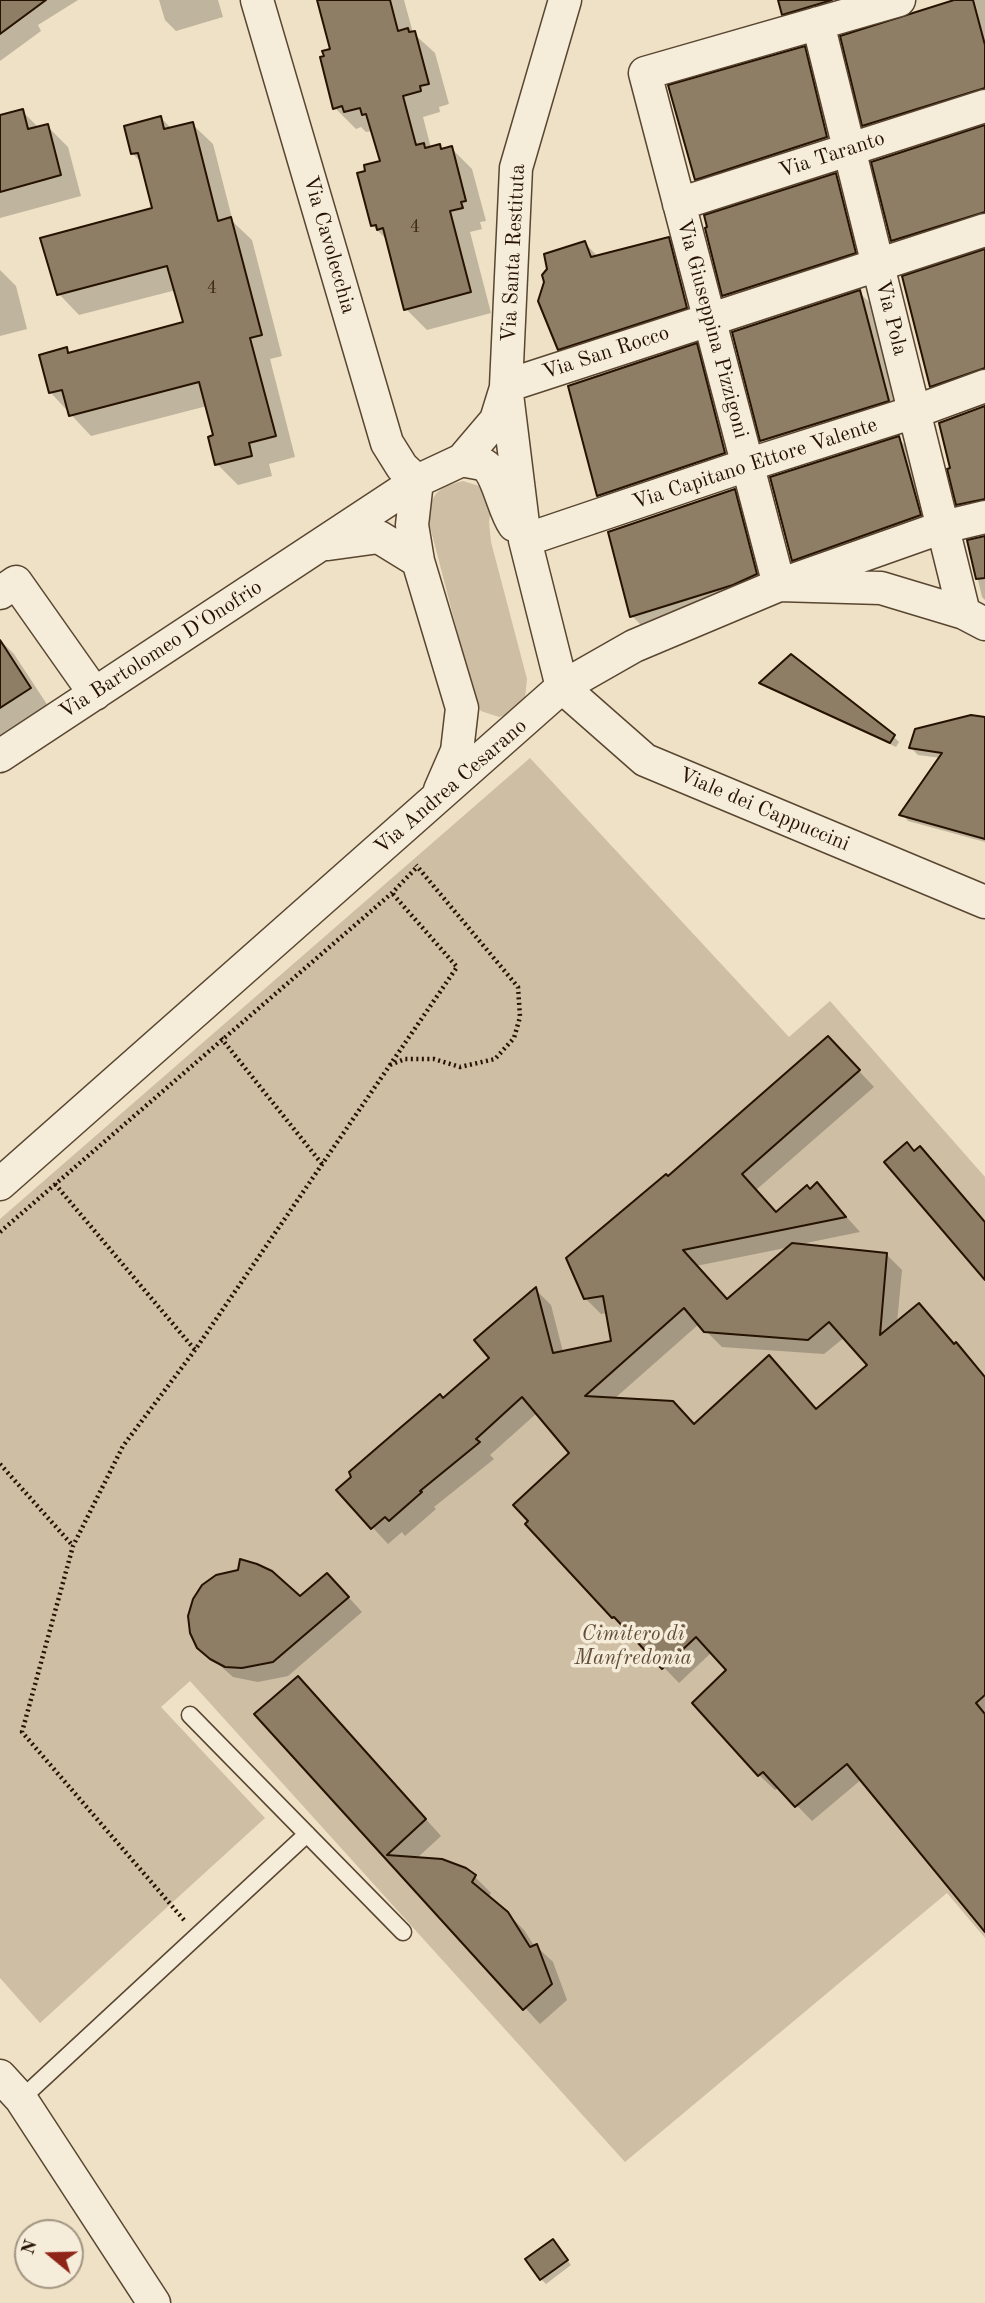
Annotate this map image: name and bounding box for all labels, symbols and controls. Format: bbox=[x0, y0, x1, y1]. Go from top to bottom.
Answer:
street label: Via Taranto bbox=[776, 126, 888, 184]
street label: Via Santa Restituta bbox=[497, 163, 531, 343]
street label: Via Cavolecchia bbox=[297, 173, 361, 317]
house number: 4 bbox=[410, 216, 420, 238]
street label: Via Giuseppina Pizzigoni bbox=[671, 217, 753, 441]
house number: 4 bbox=[207, 277, 217, 299]
street label: Via Pola bbox=[869, 278, 913, 358]
street label: Via San Rocco bbox=[539, 321, 673, 385]
street label: Via Capitano Ettore Valente bbox=[629, 412, 881, 516]
street label: Via Bartolomeo D'Onofrio bbox=[55, 575, 267, 725]
street label: Via Andrea Cesarano bbox=[370, 714, 532, 860]
street label: Viale dei Cappuccini bbox=[675, 763, 853, 857]
park label: Cimitero di Manfredonia bbox=[574, 1621, 692, 1671]
north arrow bbox=[14, 2219, 84, 2289]
text: N bbox=[19, 2238, 42, 2258]

